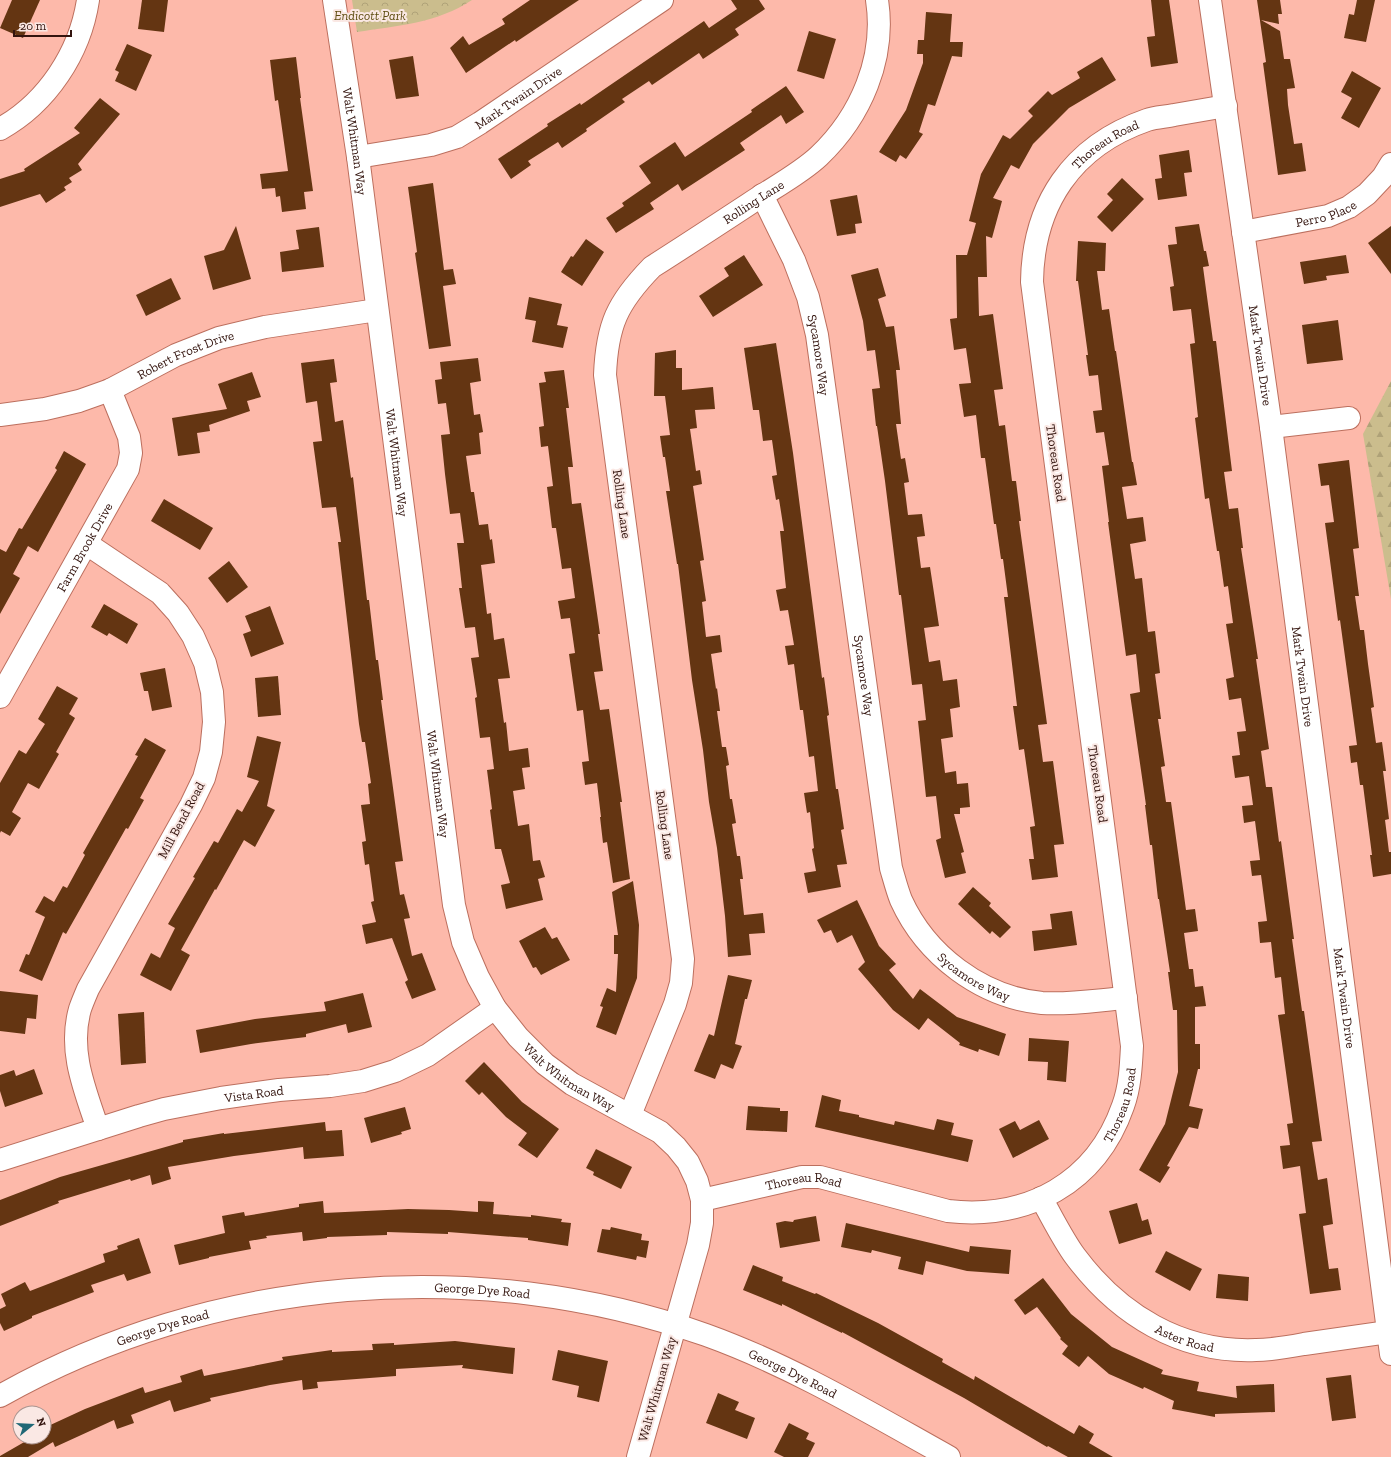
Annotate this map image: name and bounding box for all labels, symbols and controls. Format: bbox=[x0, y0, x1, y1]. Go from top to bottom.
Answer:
park label: Endicott Park bbox=[334, 8, 406, 23]
scale bar bbox=[14, 12, 71, 38]
text: 20 m bbox=[20, 19, 47, 33]
street label: Mark Twain Drive bbox=[472, 63, 564, 132]
street label: Walt Whitman Way bbox=[340, 87, 370, 196]
street label: Thoreau Road bbox=[1068, 116, 1141, 172]
street label: Rolling Lane bbox=[720, 176, 787, 227]
street label: Perro Place bbox=[1294, 197, 1359, 229]
street label: Mark Twain Drive bbox=[1246, 304, 1275, 407]
street label: Sycamore Way bbox=[805, 313, 833, 397]
street label: Robert Frost Drive bbox=[134, 327, 235, 382]
street label: Walt Whitman Way bbox=[383, 408, 412, 518]
street label: Thoreau Road bbox=[1043, 423, 1069, 503]
street label: Rolling Lane bbox=[610, 469, 634, 539]
street label: Farm Brook Drive bbox=[53, 500, 115, 594]
street label: Mark Twain Drive bbox=[1289, 625, 1317, 728]
street label: Sycamore Way bbox=[851, 634, 877, 718]
street label: Walt Whitman Way bbox=[424, 729, 453, 839]
street label: Thoreau Road bbox=[1085, 744, 1111, 824]
street label: Mill Bend Road bbox=[155, 779, 207, 861]
street label: Rolling Lane bbox=[653, 790, 677, 860]
street label: Mark Twain Drive bbox=[1331, 947, 1359, 1049]
street label: Sycamore Way bbox=[935, 949, 1012, 1004]
street label: Walt Whitman Way bbox=[521, 1040, 618, 1114]
street label: Thoreau Road bbox=[1100, 1067, 1138, 1145]
street label: Vista Road bbox=[222, 1082, 284, 1105]
street label: Thoreau Road bbox=[764, 1169, 844, 1193]
street label: George Dye Road bbox=[434, 1279, 531, 1301]
street label: George Dye Road bbox=[114, 1306, 210, 1349]
street label: Aster Road bbox=[1153, 1321, 1215, 1355]
street label: Walt Whitman Way bbox=[635, 1335, 679, 1443]
street label: George Dye Road bbox=[747, 1345, 840, 1401]
north arrow bbox=[12, 1405, 52, 1445]
text: N bbox=[34, 1416, 49, 1429]

